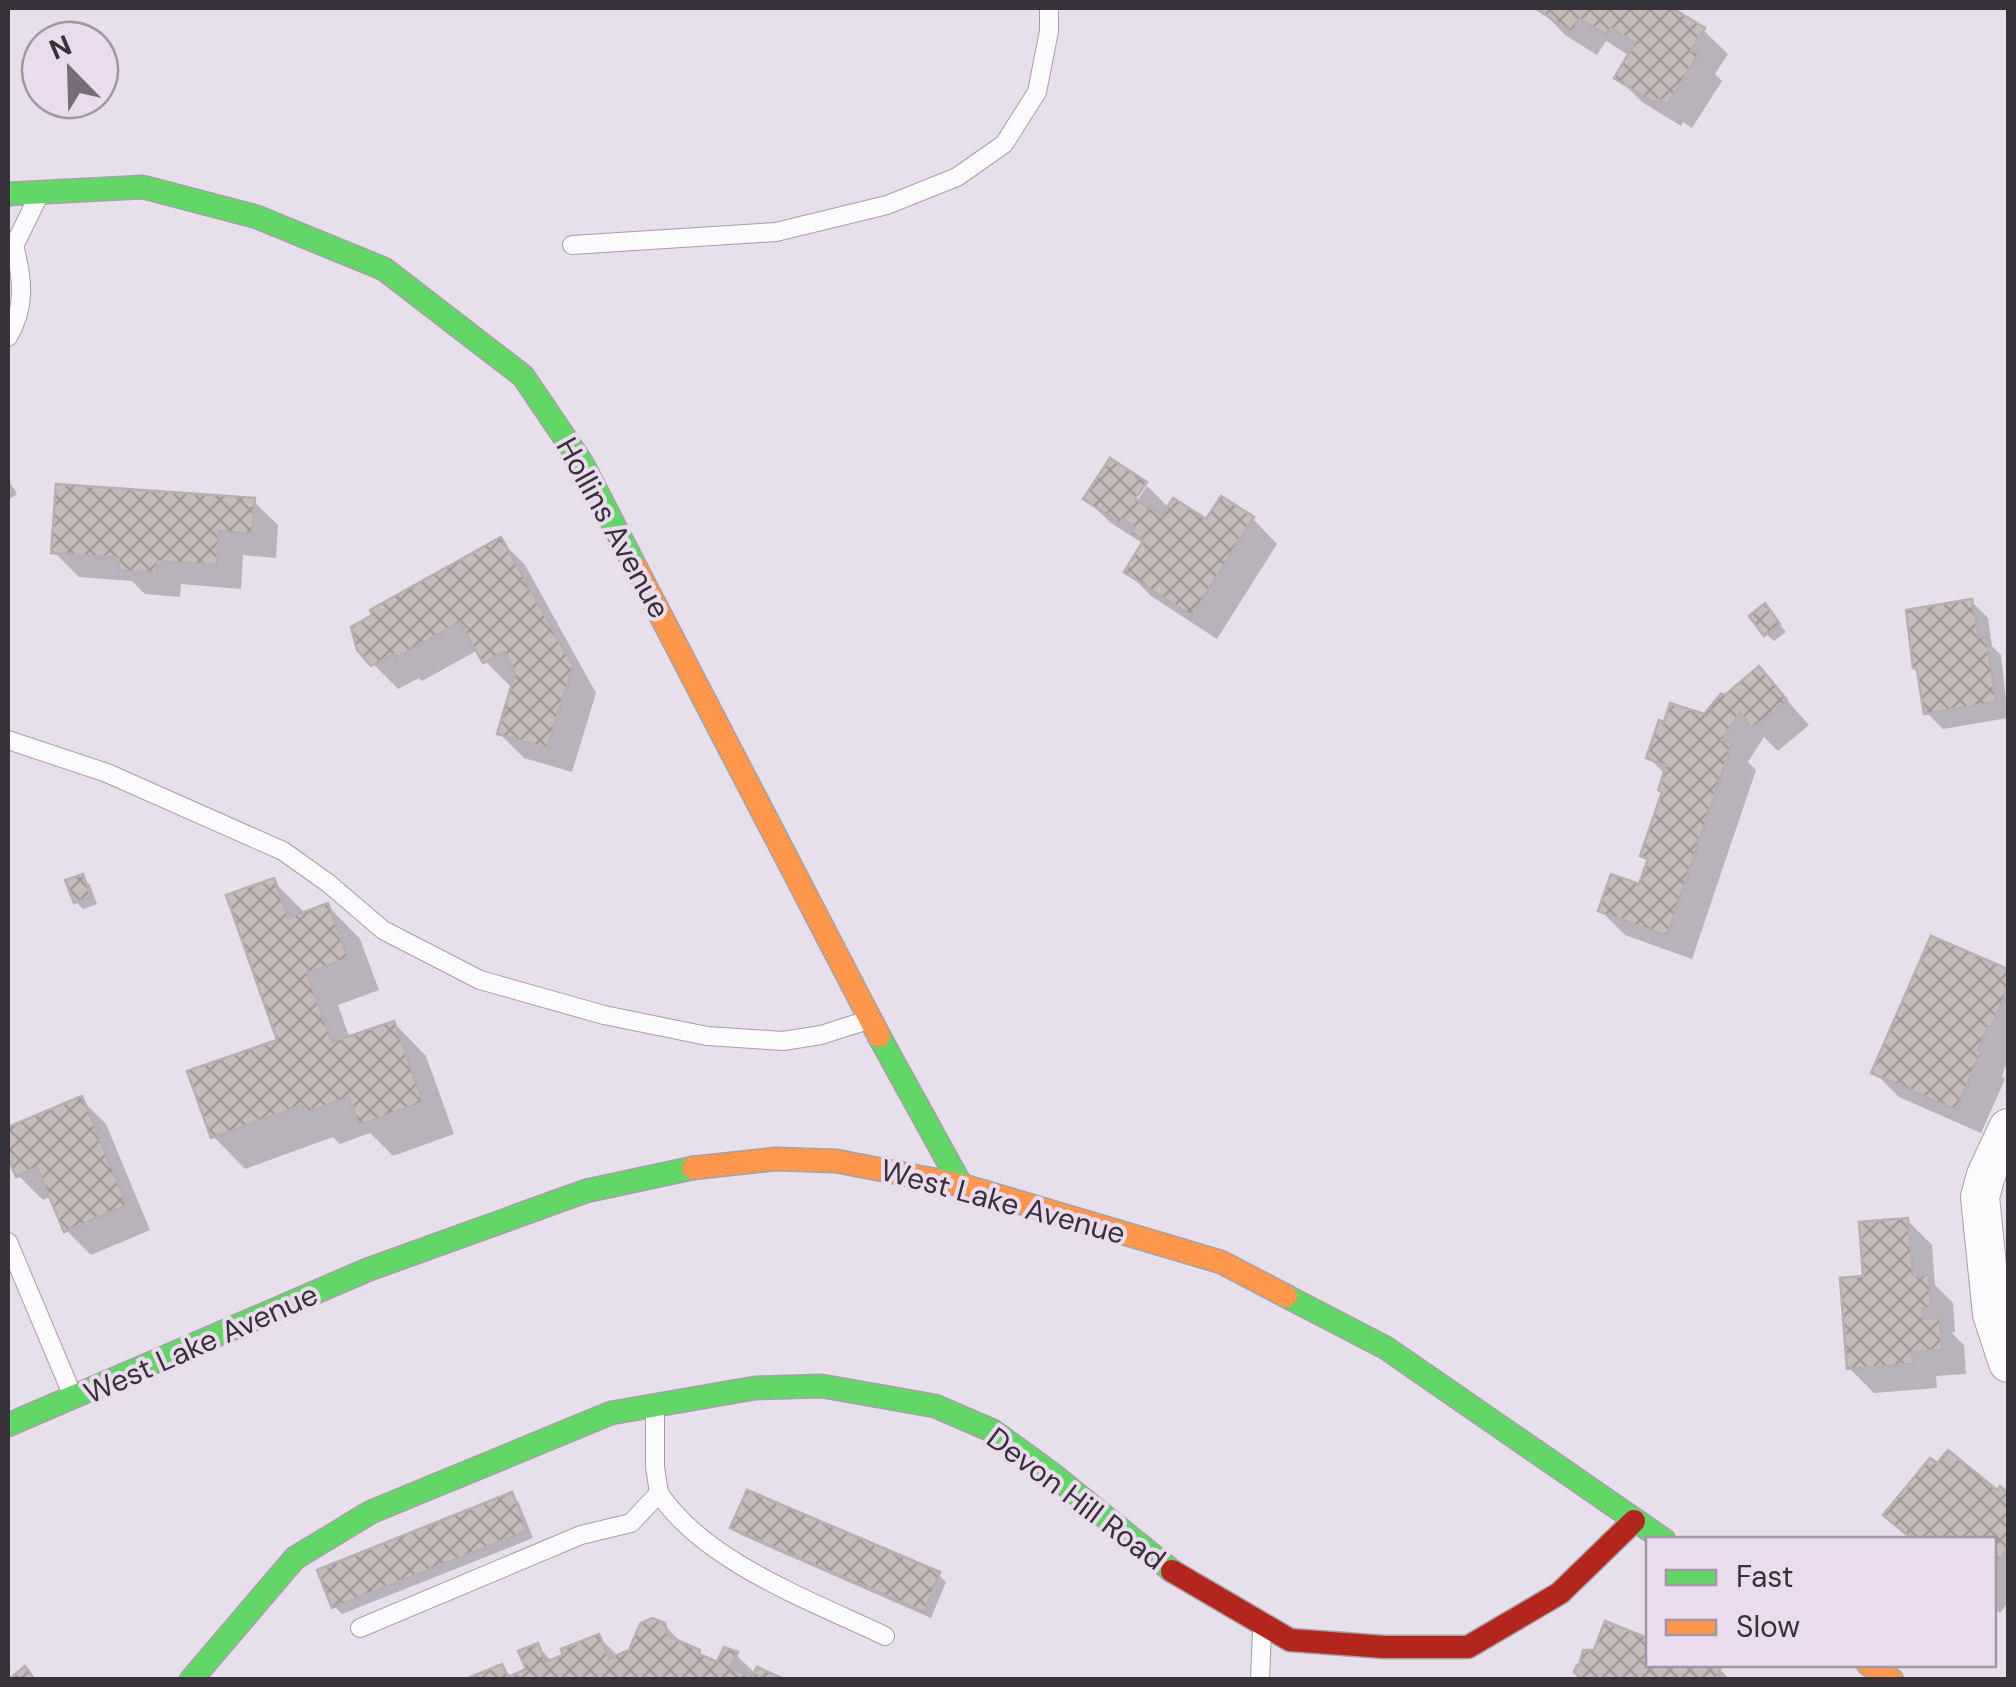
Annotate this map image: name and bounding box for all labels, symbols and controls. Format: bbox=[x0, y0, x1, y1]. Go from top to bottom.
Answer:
north arrow bbox=[20, 20, 120, 120]
text: N bbox=[44, 26, 77, 68]
street label: Hollins Avenue bbox=[548, 430, 679, 625]
street label: West Lake Avenue bbox=[876, 1150, 1130, 1253]
street label: West Lake Avenue bbox=[78, 1275, 324, 1413]
street label: Devon Hill Road bbox=[979, 1419, 1173, 1579]
legend bbox=[1646, 1537, 1996, 1667]
text: Fast bbox=[1736, 1557, 1794, 1596]
text: Slow bbox=[1736, 1607, 1800, 1646]

